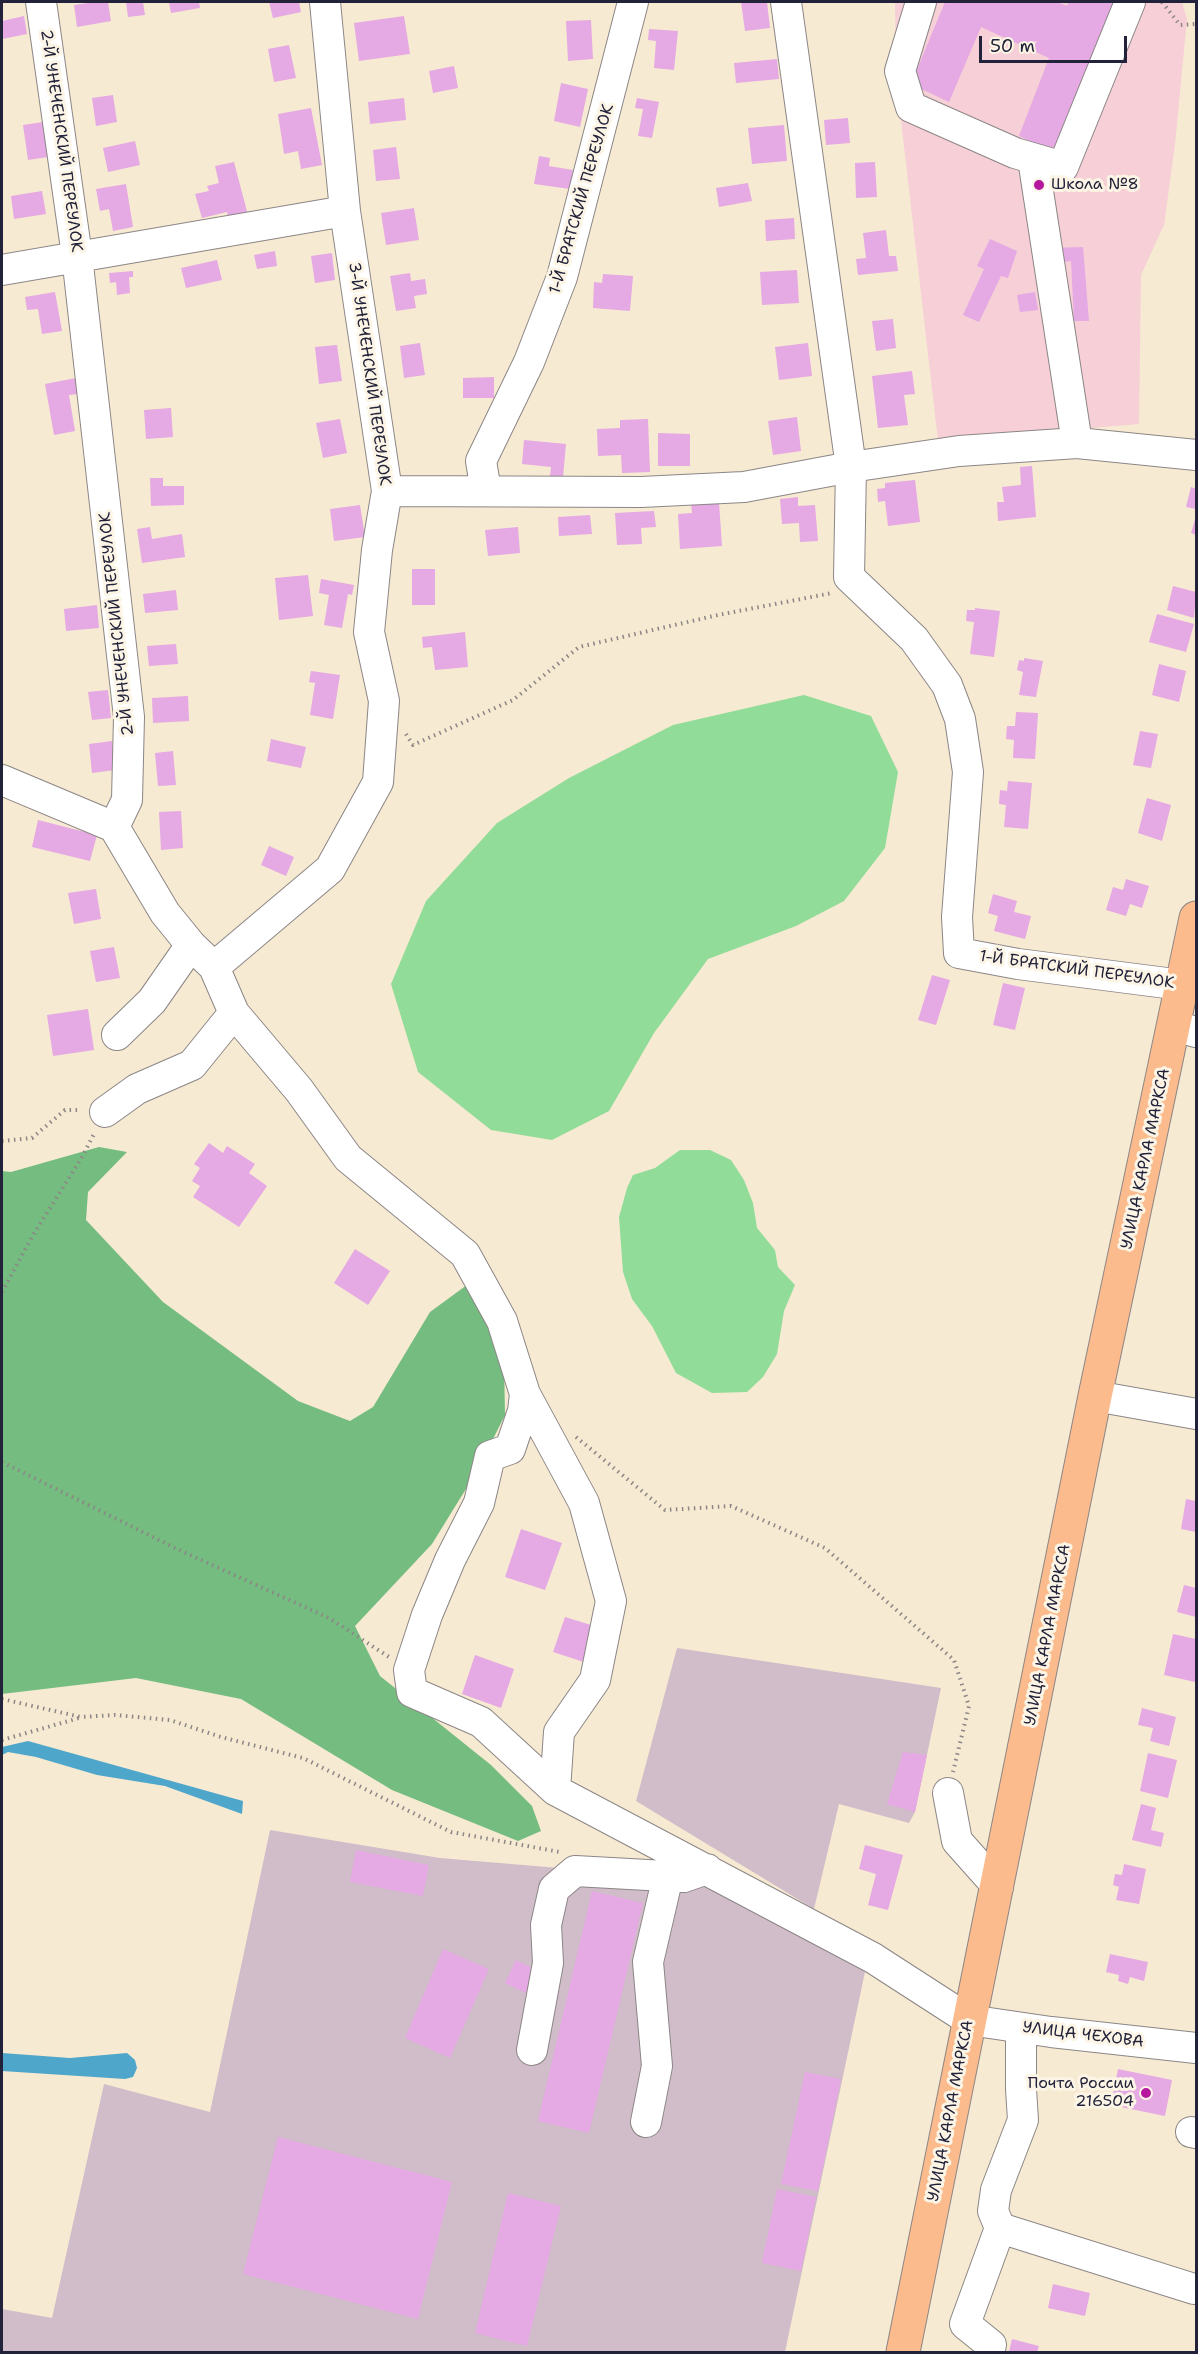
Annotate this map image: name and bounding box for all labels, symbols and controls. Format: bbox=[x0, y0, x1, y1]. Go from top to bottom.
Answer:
scale bar bbox=[982, 24, 1130, 62]
street label: 2-Й УНЕЧЕНСКИЙ ПЕРЕУЛОК bbox=[36, 28, 86, 254]
text: 50 m bbox=[990, 34, 1035, 58]
street label: 1-Й БРАТСКИЙ ПЕРЕУЛОК bbox=[546, 102, 618, 296]
place label: Школа №8 bbox=[1051, 175, 1139, 195]
marker: Школа №8 bbox=[1032, 178, 1046, 192]
street label: 3-Й УНЕЧЕНСКИЙ ПЕРЕУЛОК bbox=[344, 261, 394, 487]
street label: 2-Й УНЕЧЕНСКИЙ ПЕРЕУЛОК bbox=[96, 511, 138, 737]
street label: 1-Й БРАТСКИЙ ПЕРЕУЛОК bbox=[978, 947, 1176, 993]
street label: УЛИЦА КАРЛА МАРКСА bbox=[1117, 1067, 1175, 1251]
street label: УЛИЦА КАРЛА МАРКСА bbox=[1021, 1543, 1075, 1727]
street label: УЛИЦА ЧЕХОВА bbox=[1021, 2018, 1145, 2052]
street label: УЛИЦА КАРЛА МАРКСА bbox=[924, 2019, 978, 2203]
place label: Почта России 216504 bbox=[1028, 2074, 1134, 2112]
marker: Почта России 216504 bbox=[1139, 2086, 1153, 2100]

